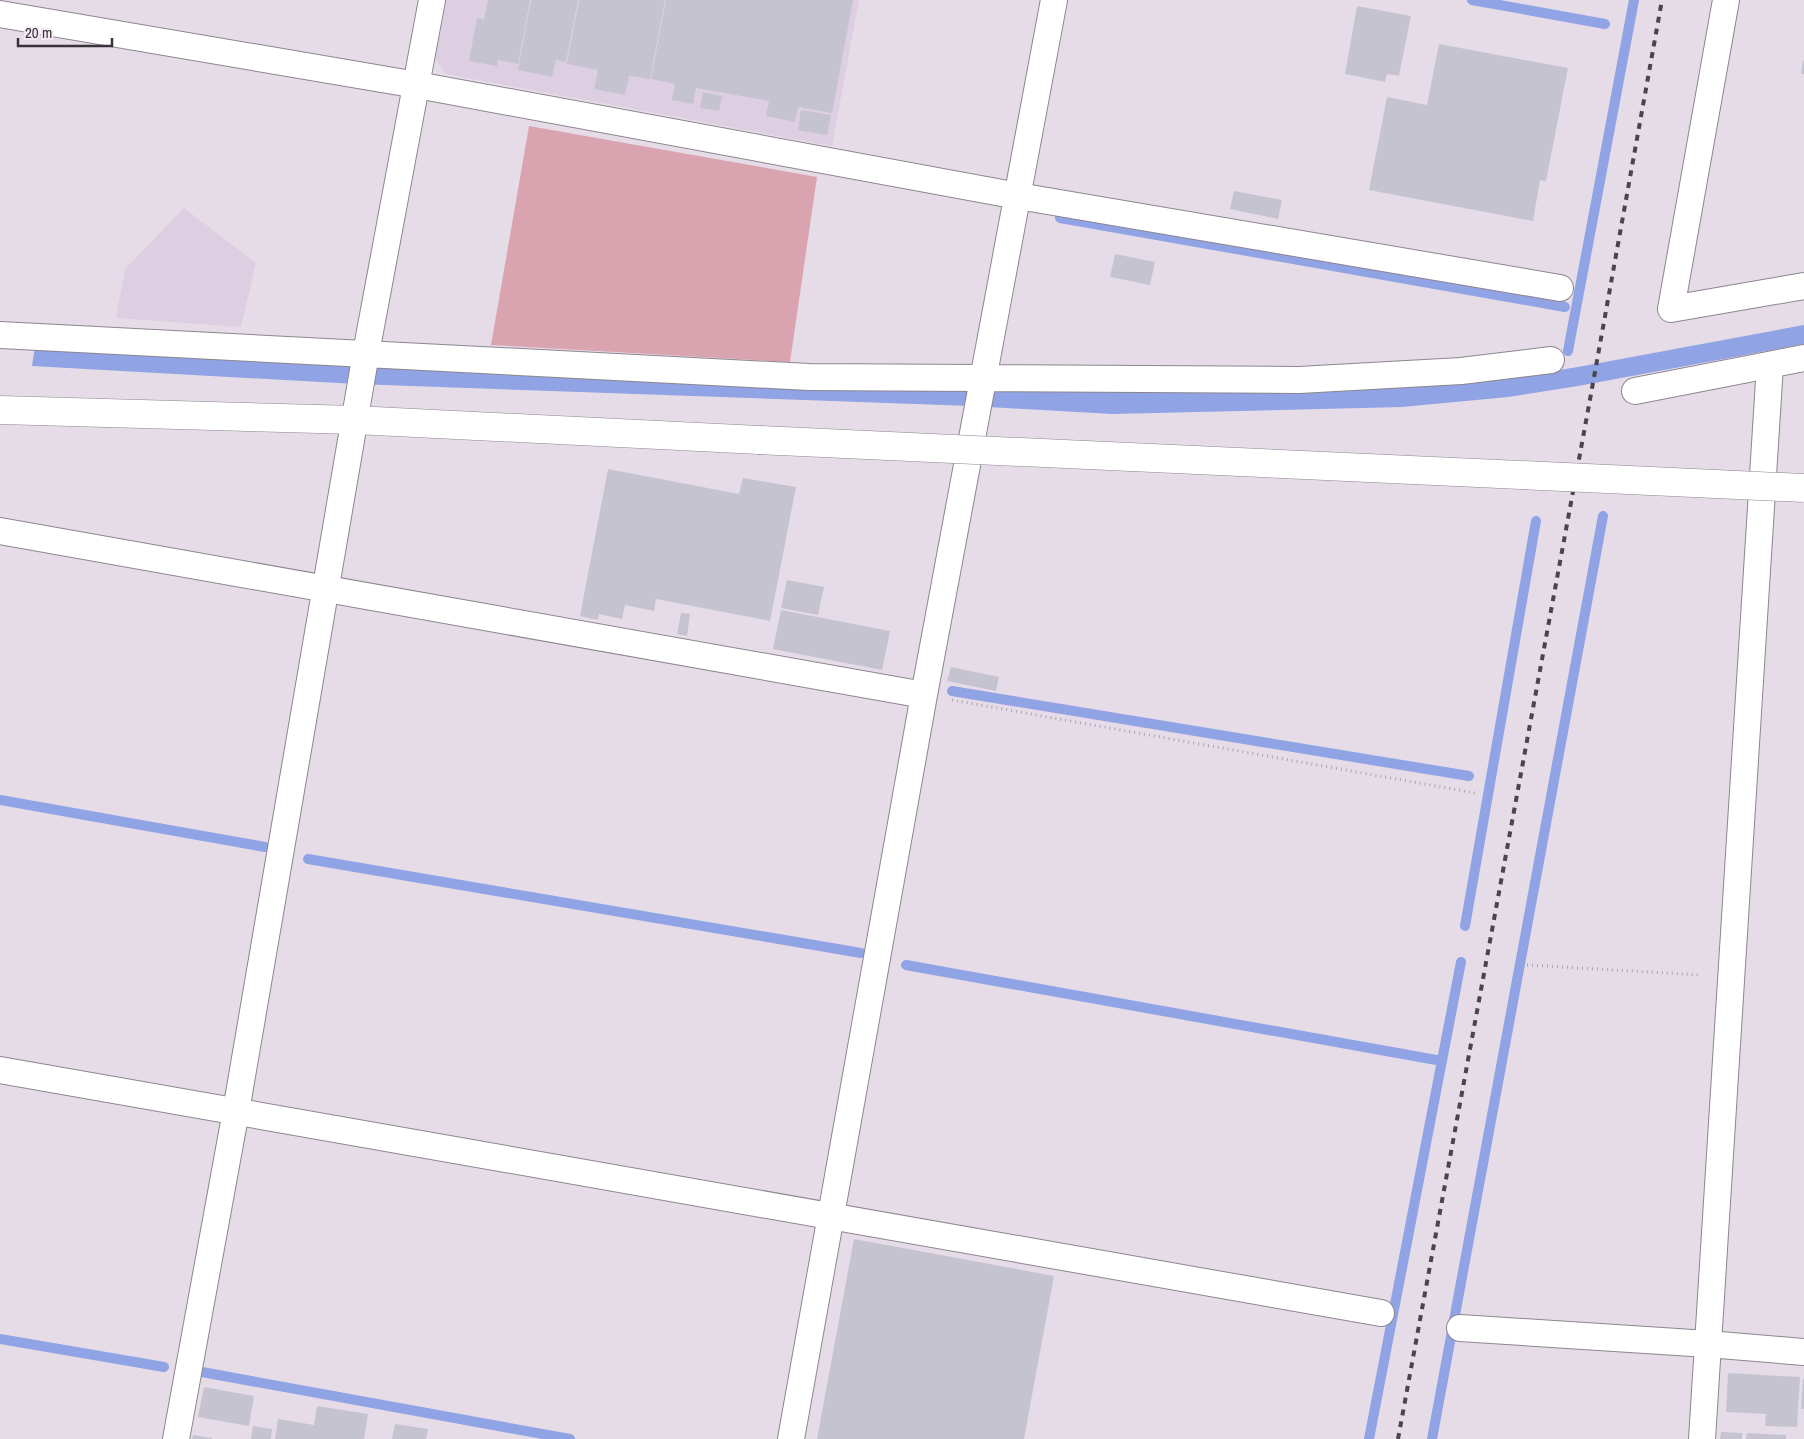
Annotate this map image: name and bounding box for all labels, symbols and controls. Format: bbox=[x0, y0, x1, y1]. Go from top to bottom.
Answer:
scale bar bbox=[18, 15, 111, 47]
text: 20 m bbox=[25, 22, 52, 43]

